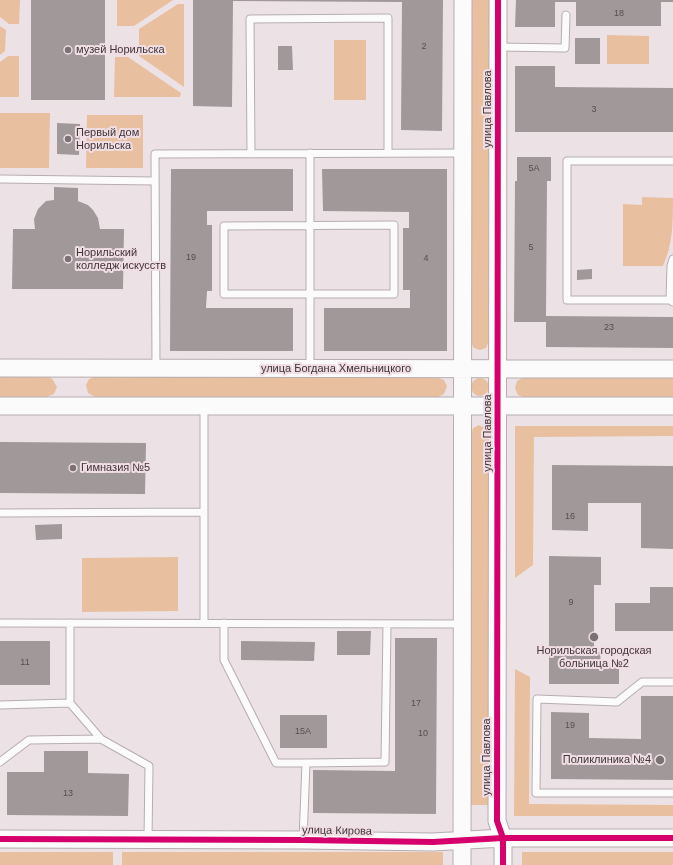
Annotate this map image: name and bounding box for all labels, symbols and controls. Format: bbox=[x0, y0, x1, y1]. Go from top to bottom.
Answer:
house number: 18 bbox=[614, 9, 624, 19]
house number: 2 bbox=[421, 42, 427, 52]
place label: музей Норильска bbox=[76, 43, 165, 57]
marker: музей Норильска bbox=[63, 45, 73, 55]
street label: улица Павлова bbox=[481, 70, 495, 148]
house number: 3 bbox=[591, 105, 597, 115]
place label: Первый дом Норильска bbox=[76, 126, 139, 152]
marker: Первый дом Норильска bbox=[63, 134, 73, 144]
house number: 5А bbox=[528, 164, 540, 174]
house number: 5 bbox=[528, 243, 534, 253]
place label: Норильский колледж искусств bbox=[76, 246, 166, 272]
house number: 19 bbox=[186, 253, 196, 263]
marker: Норильский колледж искусств bbox=[63, 254, 73, 264]
house number: 4 bbox=[423, 254, 429, 264]
house number: 23 bbox=[604, 323, 614, 333]
street label: улица Богдана Хмельницкого bbox=[261, 362, 411, 376]
street label: улица Павлова bbox=[481, 394, 495, 472]
place label: Гимназия №5 bbox=[81, 461, 150, 475]
marker: Гимназия №5 bbox=[68, 463, 78, 473]
house number: 16 bbox=[565, 512, 575, 522]
house number: 9 bbox=[568, 598, 574, 608]
marker: Норильская городская больница №2 bbox=[588, 631, 600, 643]
place label: Норильская городская больница №2 bbox=[536, 644, 652, 670]
house number: 11 bbox=[20, 658, 30, 668]
house number: 17 bbox=[411, 699, 421, 709]
street label: улица Павлова bbox=[480, 718, 494, 796]
house number: 19 bbox=[565, 721, 575, 731]
house number: 15А bbox=[295, 727, 311, 737]
house number: 10 bbox=[418, 729, 428, 739]
place label: Поликлиника №4 bbox=[563, 753, 651, 767]
marker: Поликлиника №4 bbox=[654, 754, 666, 766]
house number: 13 bbox=[63, 789, 73, 799]
street label: улица Кирова bbox=[302, 824, 372, 838]

